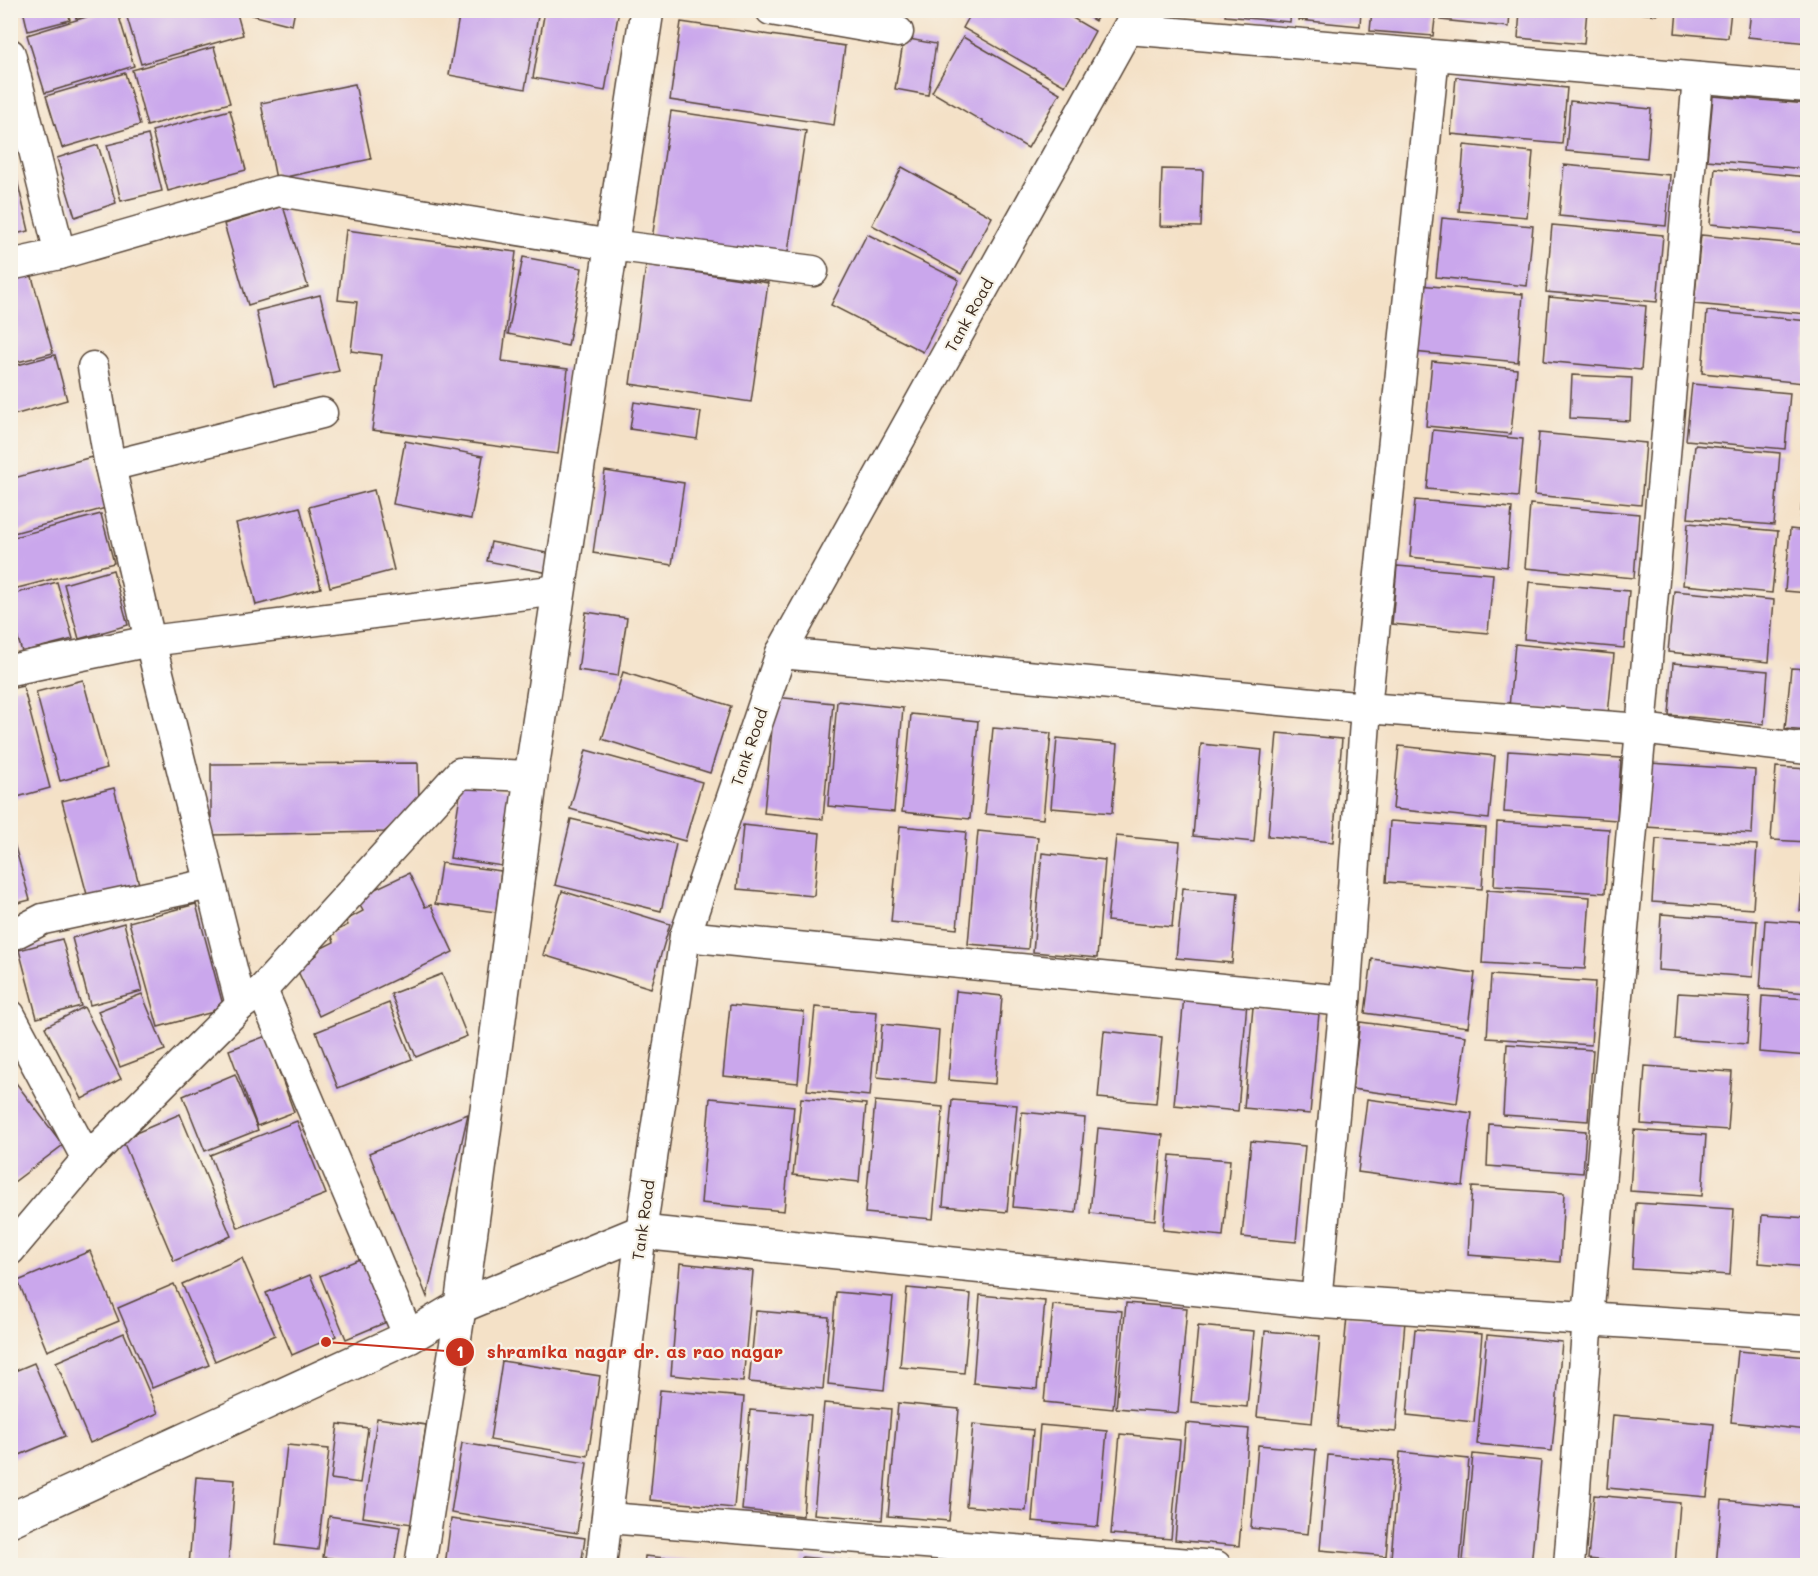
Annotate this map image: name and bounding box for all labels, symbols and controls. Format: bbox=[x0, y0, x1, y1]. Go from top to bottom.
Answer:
street label: Tank Road bbox=[940, 274, 997, 355]
street label: Tank Road bbox=[725, 705, 772, 789]
street label: Tank Road bbox=[626, 1178, 659, 1262]
callout: shramika nagar dr. as rao nagar bbox=[445, 1334, 795, 1370]
text: 1 bbox=[456, 1339, 464, 1363]
text: shramika nagar dr. as rao nagar bbox=[487, 1339, 783, 1363]

